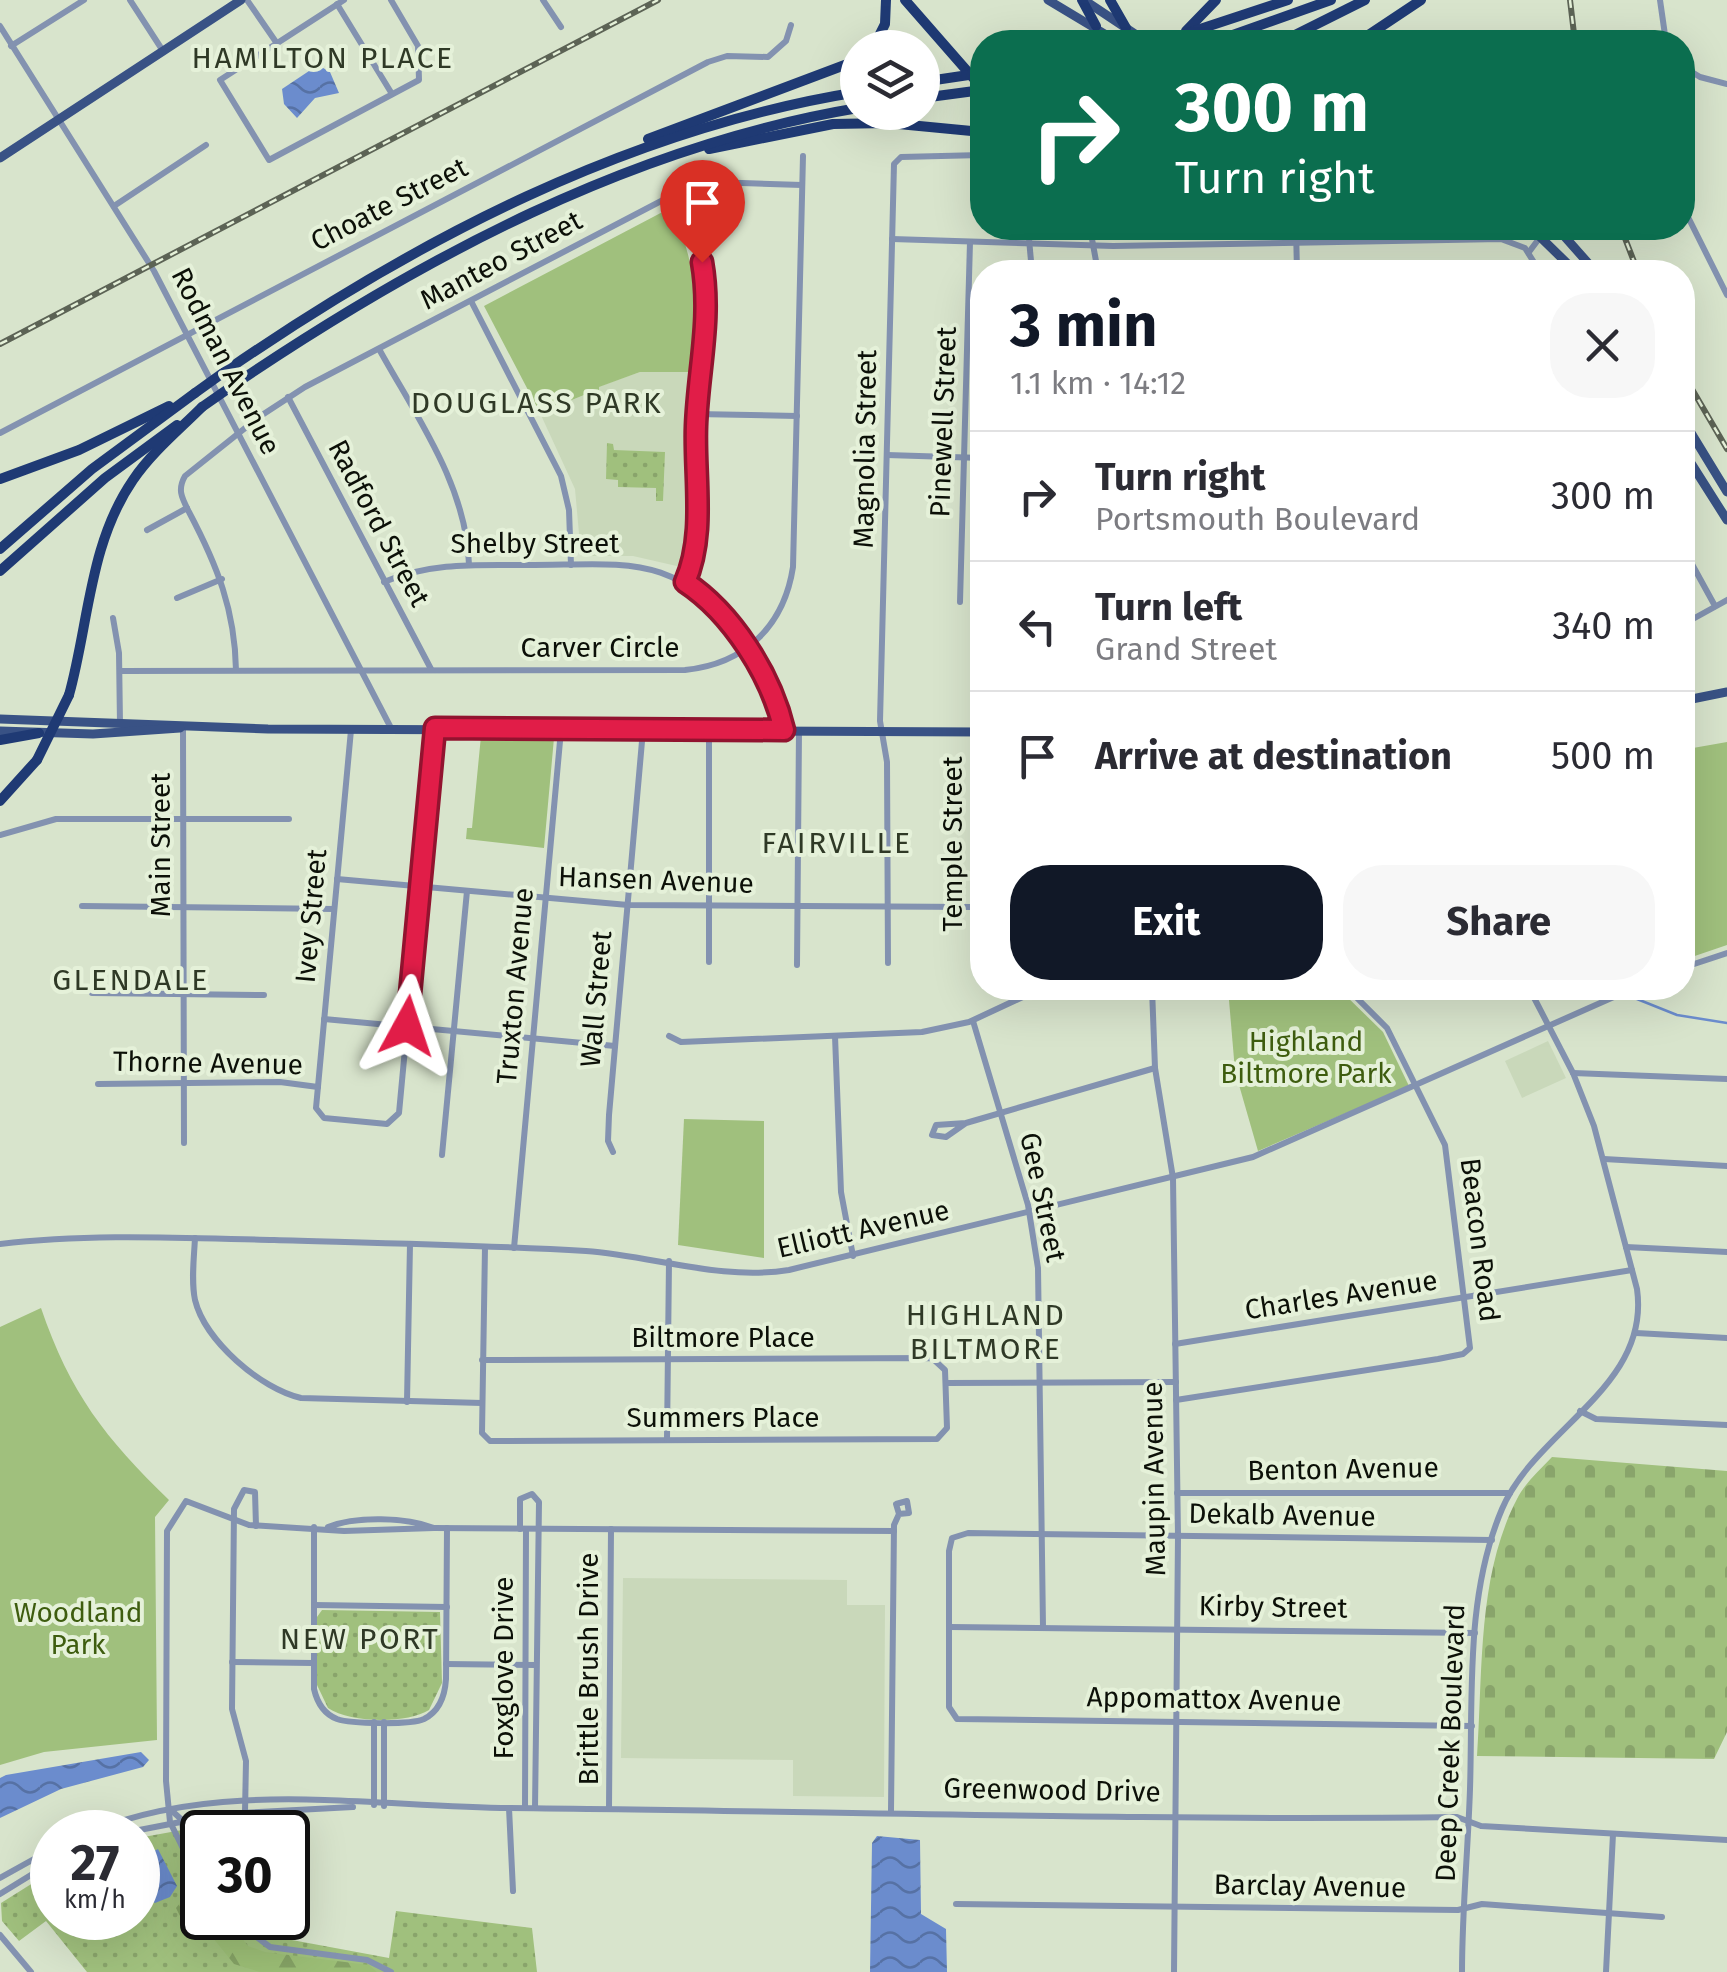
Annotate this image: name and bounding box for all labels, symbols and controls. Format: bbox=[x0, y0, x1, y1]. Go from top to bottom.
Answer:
map controls bbox=[840, 30, 940, 130]
button: layers bbox=[840, 30, 940, 130]
district label: HAMILTON PLACE bbox=[192, 40, 455, 76]
text: 300 m bbox=[1175, 66, 1369, 150]
icon: right bbox=[1010, 70, 1140, 200]
street label: Choate Street bbox=[305, 150, 474, 258]
text: Turn right bbox=[1175, 151, 1374, 205]
pin bbox=[660, 160, 745, 263]
icon: arrive bbox=[675, 175, 730, 230]
street label: Manteo Street bbox=[415, 203, 588, 316]
street label: Rodman Avenue bbox=[165, 262, 287, 460]
text: 3 min bbox=[1010, 290, 1158, 362]
button: close bbox=[1550, 293, 1655, 398]
street label: Pinewell Street bbox=[923, 325, 963, 518]
street label: Magnolia Street bbox=[847, 348, 883, 549]
text: 1.1 km · 14:12 bbox=[1010, 364, 1186, 402]
district label: DOUGLASS PARK bbox=[411, 385, 663, 421]
street label: Radford Street bbox=[321, 434, 437, 613]
text: Turn right bbox=[1095, 454, 1265, 500]
icon: right bbox=[1010, 469, 1065, 524]
text: 300 m bbox=[1551, 473, 1655, 519]
text: Portsmouth Boulevard bbox=[1095, 500, 1420, 538]
street label: Shelby Street bbox=[451, 527, 620, 560]
text: Turn left bbox=[1095, 584, 1242, 630]
icon: left bbox=[1010, 599, 1065, 654]
text: 340 m bbox=[1552, 603, 1655, 649]
text: Grand Street bbox=[1095, 630, 1277, 668]
street label: Carver Circle bbox=[521, 631, 679, 664]
icon: arrive bbox=[1010, 729, 1065, 784]
text: Arrive at destination bbox=[1095, 733, 1452, 779]
text: 500 m bbox=[1551, 733, 1655, 779]
street label: Temple Street bbox=[936, 755, 969, 932]
street label: Main Street bbox=[144, 772, 177, 917]
district label: FAIRVILLE bbox=[761, 825, 913, 861]
street label: Ivey Street bbox=[289, 847, 333, 984]
street label: Hansen Avenue bbox=[558, 860, 754, 900]
button: Exit bbox=[1010, 865, 1323, 980]
button: Share bbox=[1343, 865, 1655, 980]
street label: Truxton Avenue bbox=[490, 886, 540, 1086]
street label: Wall Street bbox=[574, 928, 618, 1069]
district label: GLENDALE bbox=[52, 962, 210, 998]
position arrow bbox=[355, 974, 459, 1078]
park label: Highland Biltmore Park bbox=[1220, 1025, 1392, 1090]
street label: Thorne Avenue bbox=[113, 1045, 303, 1081]
street label: Gee Street bbox=[1013, 1129, 1073, 1266]
street label: Beacon Road bbox=[1454, 1156, 1506, 1324]
street label: Elliott Avenue bbox=[774, 1193, 952, 1265]
street label: Charles Avenue bbox=[1242, 1263, 1440, 1327]
district label: HIGHLAND BILTMORE bbox=[906, 1297, 1066, 1367]
street label: Biltmore Place bbox=[631, 1321, 815, 1354]
street label: Maupin Avenue bbox=[1136, 1381, 1172, 1577]
street label: Summers Place bbox=[626, 1401, 820, 1434]
street label: Benton Avenue bbox=[1247, 1451, 1439, 1487]
street label: Dekalb Avenue bbox=[1188, 1497, 1376, 1533]
street label: Brittle Brush Drive bbox=[572, 1552, 605, 1786]
street label: Foxglove Drive bbox=[487, 1576, 520, 1760]
street label: Kirby Street bbox=[1198, 1589, 1349, 1625]
park label: Woodland Park bbox=[14, 1596, 142, 1661]
street label: Deep Creek Boulevard bbox=[1429, 1603, 1471, 1883]
district label: NEW PORT bbox=[280, 1621, 440, 1657]
street label: Appomattox Avenue bbox=[1086, 1680, 1342, 1718]
street label: Greenwood Drive bbox=[943, 1772, 1161, 1808]
speed limit sign: 30 bbox=[180, 1810, 310, 1940]
text: 27 bbox=[71, 1833, 119, 1893]
street label: Barclay Avenue bbox=[1213, 1868, 1407, 1904]
text: km/h bbox=[64, 1885, 126, 1915]

